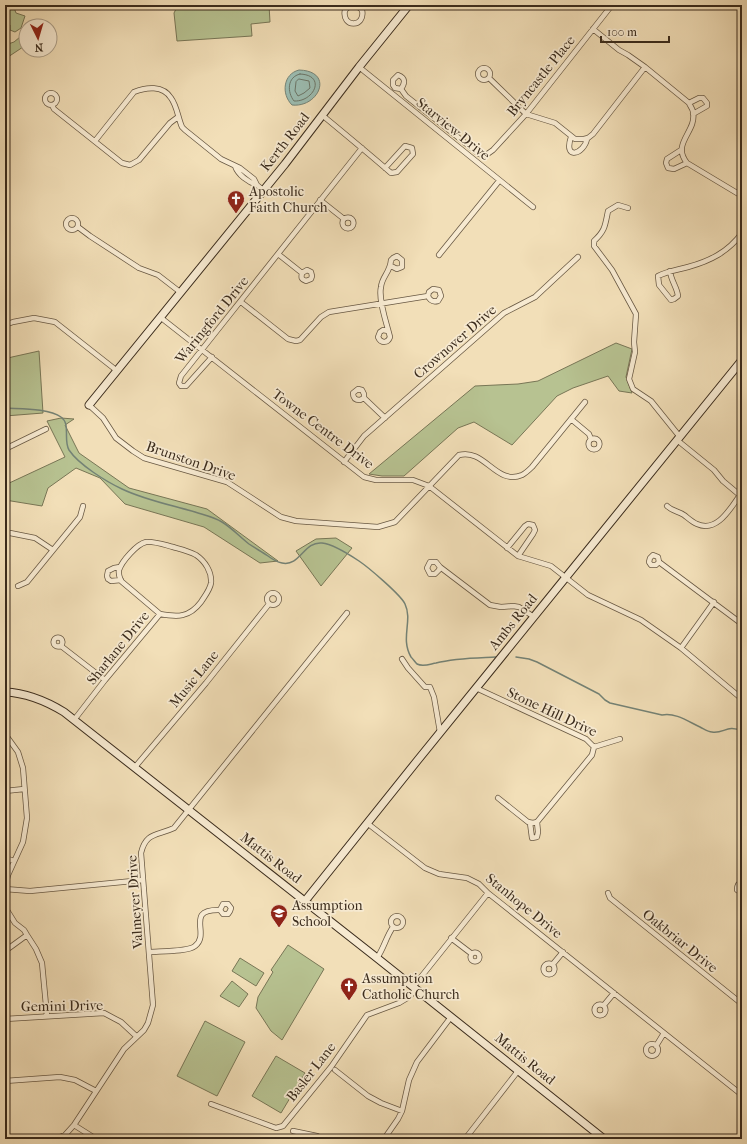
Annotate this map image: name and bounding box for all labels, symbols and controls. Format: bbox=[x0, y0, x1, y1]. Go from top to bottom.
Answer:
north arrow bbox=[18, 18, 58, 58]
scale bar bbox=[601, 18, 669, 44]
text: 100 m bbox=[607, 25, 637, 39]
street label: Bryncastle Place bbox=[503, 32, 579, 120]
text: N bbox=[33, 41, 44, 54]
street label: Starview Drive bbox=[413, 94, 493, 164]
street label: Kerth Road bbox=[257, 109, 313, 175]
place label: Apostolic Faith Church bbox=[248, 183, 328, 216]
church icon: Apostolic Faith Church bbox=[226, 189, 246, 214]
street label: Waringford Drive bbox=[171, 273, 252, 368]
street label: Crownover Drive bbox=[410, 301, 500, 383]
street label: Towne Centre Drive bbox=[269, 385, 377, 473]
street label: Brunston Drive bbox=[144, 438, 238, 484]
street label: Ambs Road bbox=[485, 590, 541, 654]
street label: Sharlane Drive bbox=[83, 608, 153, 688]
street label: Music Lane bbox=[166, 647, 222, 711]
street label: Stone Hill Drive bbox=[504, 684, 600, 740]
street label: Mattis Road bbox=[237, 829, 305, 887]
street label: Valmeyer Drive bbox=[123, 854, 147, 951]
street label: Stanhope Drive bbox=[482, 870, 566, 942]
place label: Assumption School bbox=[291, 897, 363, 930]
school or university icon: Assumption School bbox=[269, 903, 289, 928]
street label: Oakbriar Drive bbox=[639, 906, 721, 976]
place label: Assumption Catholic Church bbox=[361, 970, 460, 1003]
church icon: Assumption Catholic Church bbox=[339, 976, 359, 1001]
street label: Gemini Drive bbox=[21, 997, 103, 1015]
street label: Mattis Road bbox=[491, 1030, 559, 1089]
street label: Basler Lane bbox=[283, 1039, 339, 1105]

